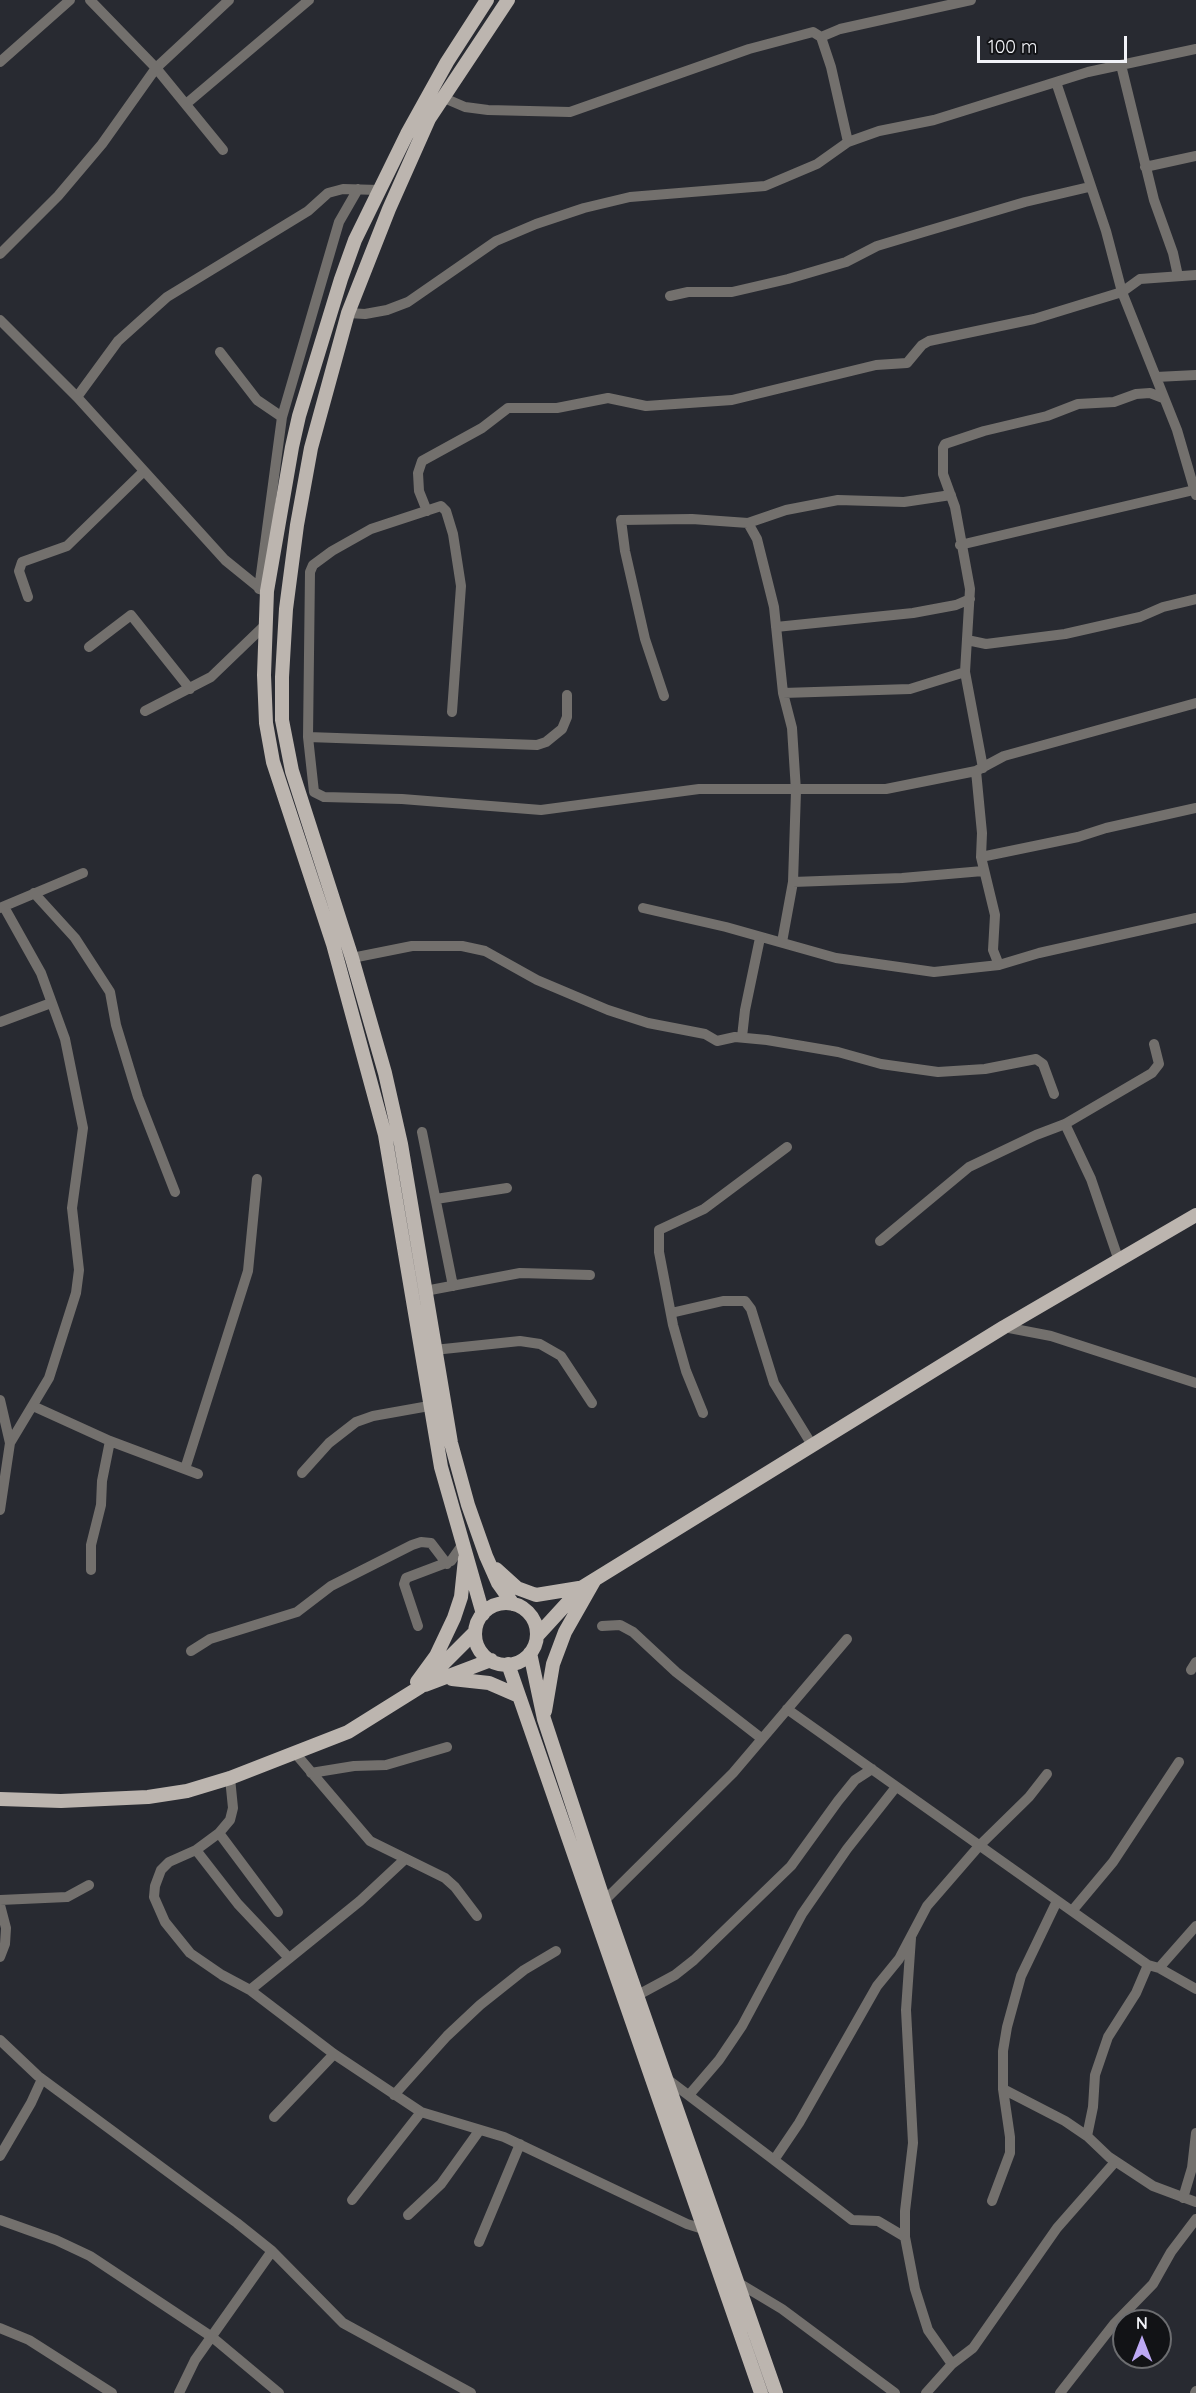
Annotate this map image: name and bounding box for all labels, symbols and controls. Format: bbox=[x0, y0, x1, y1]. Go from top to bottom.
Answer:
scale bar bbox=[980, 24, 1130, 62]
text: 100 m bbox=[988, 35, 1037, 58]
north arrow bbox=[1112, 2309, 1172, 2369]
text: N bbox=[1136, 2313, 1148, 2333]

